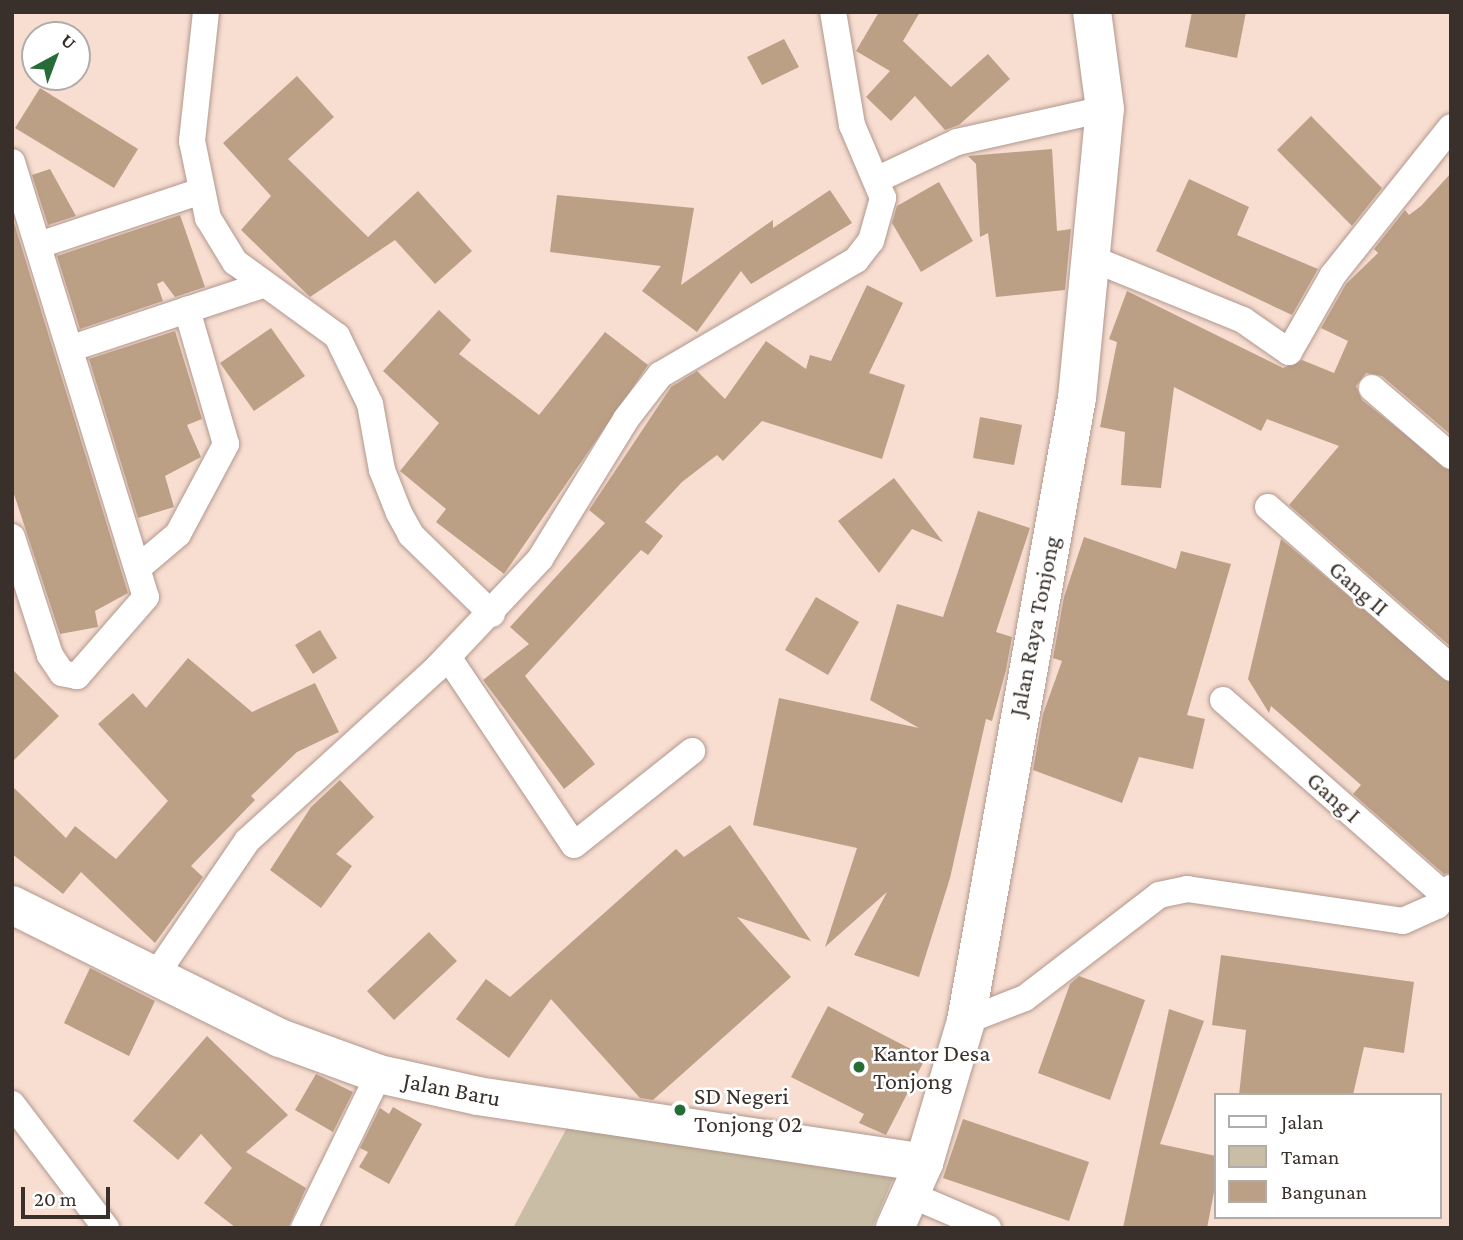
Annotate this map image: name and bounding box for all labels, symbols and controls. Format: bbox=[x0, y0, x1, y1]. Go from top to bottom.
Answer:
north arrow bbox=[21, 21, 91, 91]
text: U bbox=[57, 29, 81, 53]
street label: Jalan Raya Tonjong bbox=[1002, 533, 1066, 719]
street label: Gang II bbox=[1323, 554, 1395, 622]
street label: Gang I bbox=[1301, 765, 1367, 829]
place label: Kantor Desa Tonjong bbox=[873, 1039, 990, 1095]
marker: Kantor Desa Tonjong bbox=[851, 1059, 867, 1075]
street label: Jalan Baru bbox=[401, 1065, 503, 1113]
place label: SD Negeri Tonjong 02 bbox=[694, 1082, 803, 1138]
legend bbox=[1214, 1093, 1442, 1219]
marker: SD Negeri Tonjong 02 bbox=[672, 1102, 688, 1118]
text: Jalan bbox=[1281, 1110, 1323, 1134]
text: Taman bbox=[1281, 1145, 1339, 1169]
scale bar bbox=[24, 1174, 114, 1218]
text: Bangunan bbox=[1281, 1180, 1367, 1204]
text: 20 m bbox=[34, 1187, 77, 1211]

